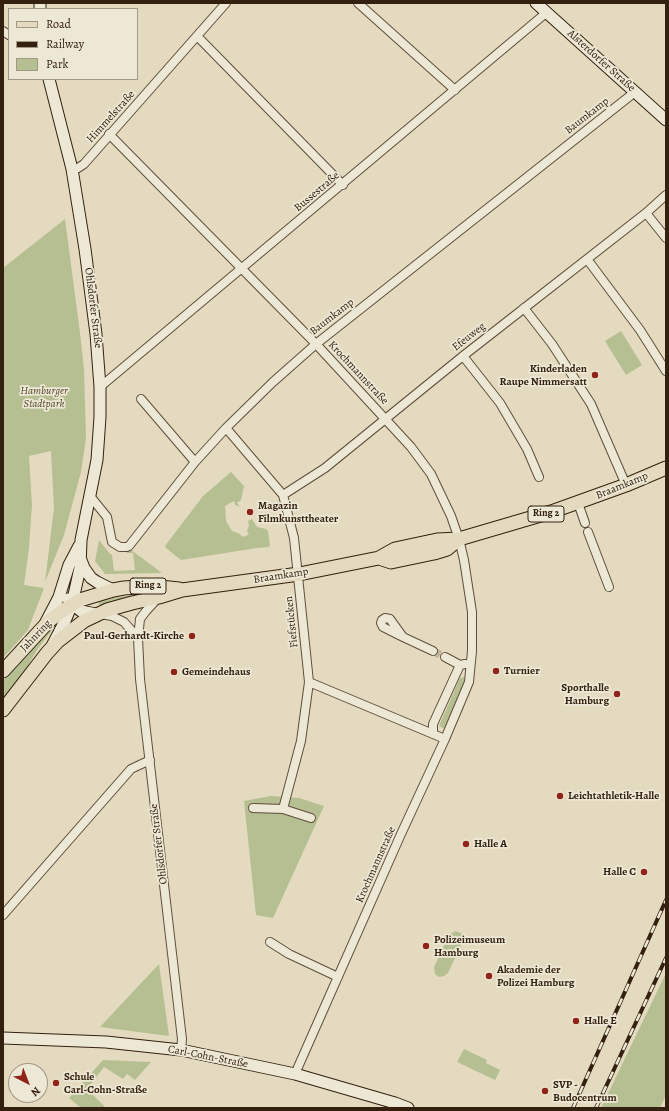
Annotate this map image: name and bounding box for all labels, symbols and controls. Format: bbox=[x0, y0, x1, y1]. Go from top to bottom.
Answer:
legend bbox=[8, 8, 138, 80]
text: Road bbox=[46, 16, 71, 32]
street label: Alsterdorfer Straße bbox=[564, 27, 638, 95]
text: Railway bbox=[46, 36, 84, 52]
text: Park bbox=[46, 56, 69, 72]
street label: Himmelstraße bbox=[84, 88, 138, 146]
street label: Baumkamp bbox=[562, 95, 612, 137]
street label: Bussestraße bbox=[292, 169, 342, 215]
street label: Ohlsdorfer Straße bbox=[82, 267, 104, 349]
street label: Baumkamp bbox=[307, 296, 357, 338]
street label: Efeuweg bbox=[450, 320, 488, 354]
street label: Krochmannstraße bbox=[325, 338, 391, 408]
place label: Kinderladen Raupe Nimmersatt bbox=[500, 362, 587, 388]
marker: Kinderladen Raupe Nimmersatt bbox=[590, 370, 600, 380]
park label: Hamburger Stadtpark bbox=[20, 384, 68, 410]
street label: Braamkamp bbox=[594, 470, 650, 502]
place label: Magazin Filmkunsttheater bbox=[258, 499, 338, 525]
road number: Ring 2 bbox=[528, 506, 564, 522]
marker: Magazin Filmkunsttheater bbox=[245, 507, 255, 517]
street label: Braamkamp bbox=[253, 565, 309, 587]
road number: Ring 2 bbox=[130, 578, 166, 594]
street label: Fiefstücken bbox=[283, 595, 301, 649]
street label: Jahnring bbox=[18, 617, 54, 655]
place label: Paul-Gerhardt-Kirche bbox=[84, 629, 184, 643]
marker: Paul-Gerhardt-Kirche bbox=[187, 631, 197, 641]
place label: Turnier bbox=[504, 664, 540, 678]
place label: Gemeindehaus bbox=[182, 665, 251, 679]
marker: Turnier bbox=[491, 666, 501, 676]
marker: Gemeindehaus bbox=[169, 667, 179, 677]
place label: Sporthalle Hamburg bbox=[561, 681, 609, 707]
marker: Sporthalle Hamburg bbox=[612, 689, 622, 699]
place label: Leichtathletik-Halle bbox=[568, 789, 659, 803]
marker: Leichtathletik-Halle bbox=[555, 791, 565, 801]
street label: Ohlsdorfer Straße bbox=[148, 803, 170, 885]
street label: Krochmannstraße bbox=[353, 825, 399, 905]
place label: Halle A bbox=[474, 837, 507, 851]
marker: Halle A bbox=[461, 839, 471, 849]
place label: Halle C bbox=[603, 865, 636, 879]
marker: Halle C bbox=[639, 867, 649, 877]
place label: Polizeimuseum Hamburg bbox=[434, 933, 505, 959]
marker: Polizeimuseum Hamburg bbox=[421, 941, 431, 951]
place label: Akademie der Polizei Hamburg bbox=[497, 963, 574, 989]
marker: Akademie der Polizei Hamburg bbox=[484, 971, 494, 981]
place label: Halle E bbox=[584, 1014, 617, 1028]
marker: Halle E bbox=[571, 1016, 581, 1026]
street label: Carl-Cohn-Straße bbox=[167, 1043, 249, 1071]
north arrow bbox=[8, 1063, 48, 1103]
place label: Schule Carl-Cohn-Straße bbox=[64, 1070, 147, 1096]
marker: Schule Carl-Cohn-Straße bbox=[51, 1078, 61, 1088]
place label: SVP - Budocentrum bbox=[553, 1078, 617, 1104]
text: N bbox=[28, 1083, 44, 1100]
marker: SVP - Budocentrum bbox=[540, 1086, 550, 1096]

